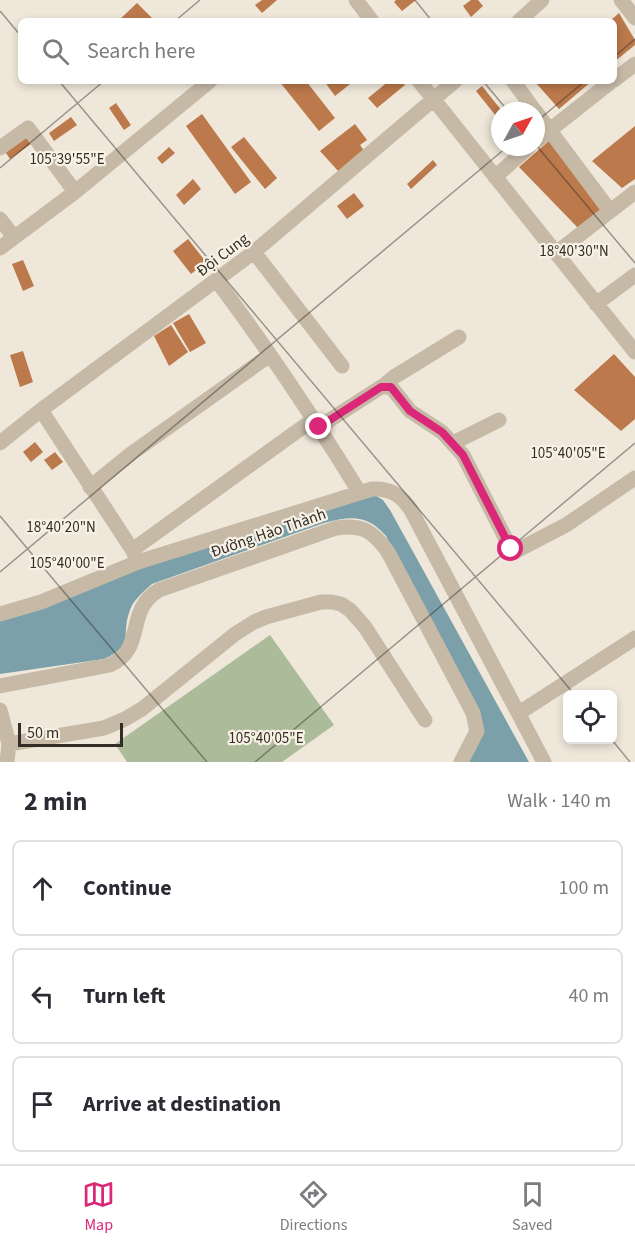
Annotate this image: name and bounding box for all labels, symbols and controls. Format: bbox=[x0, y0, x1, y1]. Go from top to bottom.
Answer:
search box bbox=[18, 18, 617, 84]
icon: search bbox=[39, 35, 72, 68]
text: Search here bbox=[87, 35, 195, 67]
north arrow bbox=[491, 102, 545, 156]
text: 105°39'55"E bbox=[29, 149, 105, 170]
street label: Đội Cung bbox=[192, 228, 253, 282]
text: 18°40'30"N bbox=[539, 241, 609, 262]
route end bbox=[305, 413, 331, 439]
text: 105°40'05"E bbox=[530, 443, 606, 464]
street label: Đường Hào Thành bbox=[208, 503, 329, 563]
text: 18°40'20"N bbox=[26, 517, 96, 538]
route start bbox=[497, 535, 523, 561]
text: 105°40'00"E bbox=[29, 553, 105, 574]
map controls bbox=[563, 690, 617, 744]
button: locate bbox=[563, 690, 617, 744]
scale bar bbox=[18, 720, 123, 748]
text: 50 m bbox=[27, 722, 59, 744]
text: 105°40'05"E bbox=[228, 728, 304, 749]
text: 2 min bbox=[24, 783, 87, 820]
text: Walk · 140 m bbox=[507, 787, 611, 815]
icon: ahead bbox=[26, 872, 59, 905]
text: Continue bbox=[83, 872, 172, 904]
text: 100 m bbox=[559, 874, 609, 902]
icon: left bbox=[26, 980, 59, 1013]
text: Turn left bbox=[83, 980, 165, 1012]
text: 40 m bbox=[569, 982, 609, 1010]
icon: arrive bbox=[26, 1088, 59, 1121]
text: Arrive at destination bbox=[83, 1088, 281, 1120]
tab: Map bbox=[82, 1178, 115, 1236]
tab: Directions bbox=[280, 1178, 347, 1236]
tab: Saved bbox=[512, 1178, 553, 1236]

